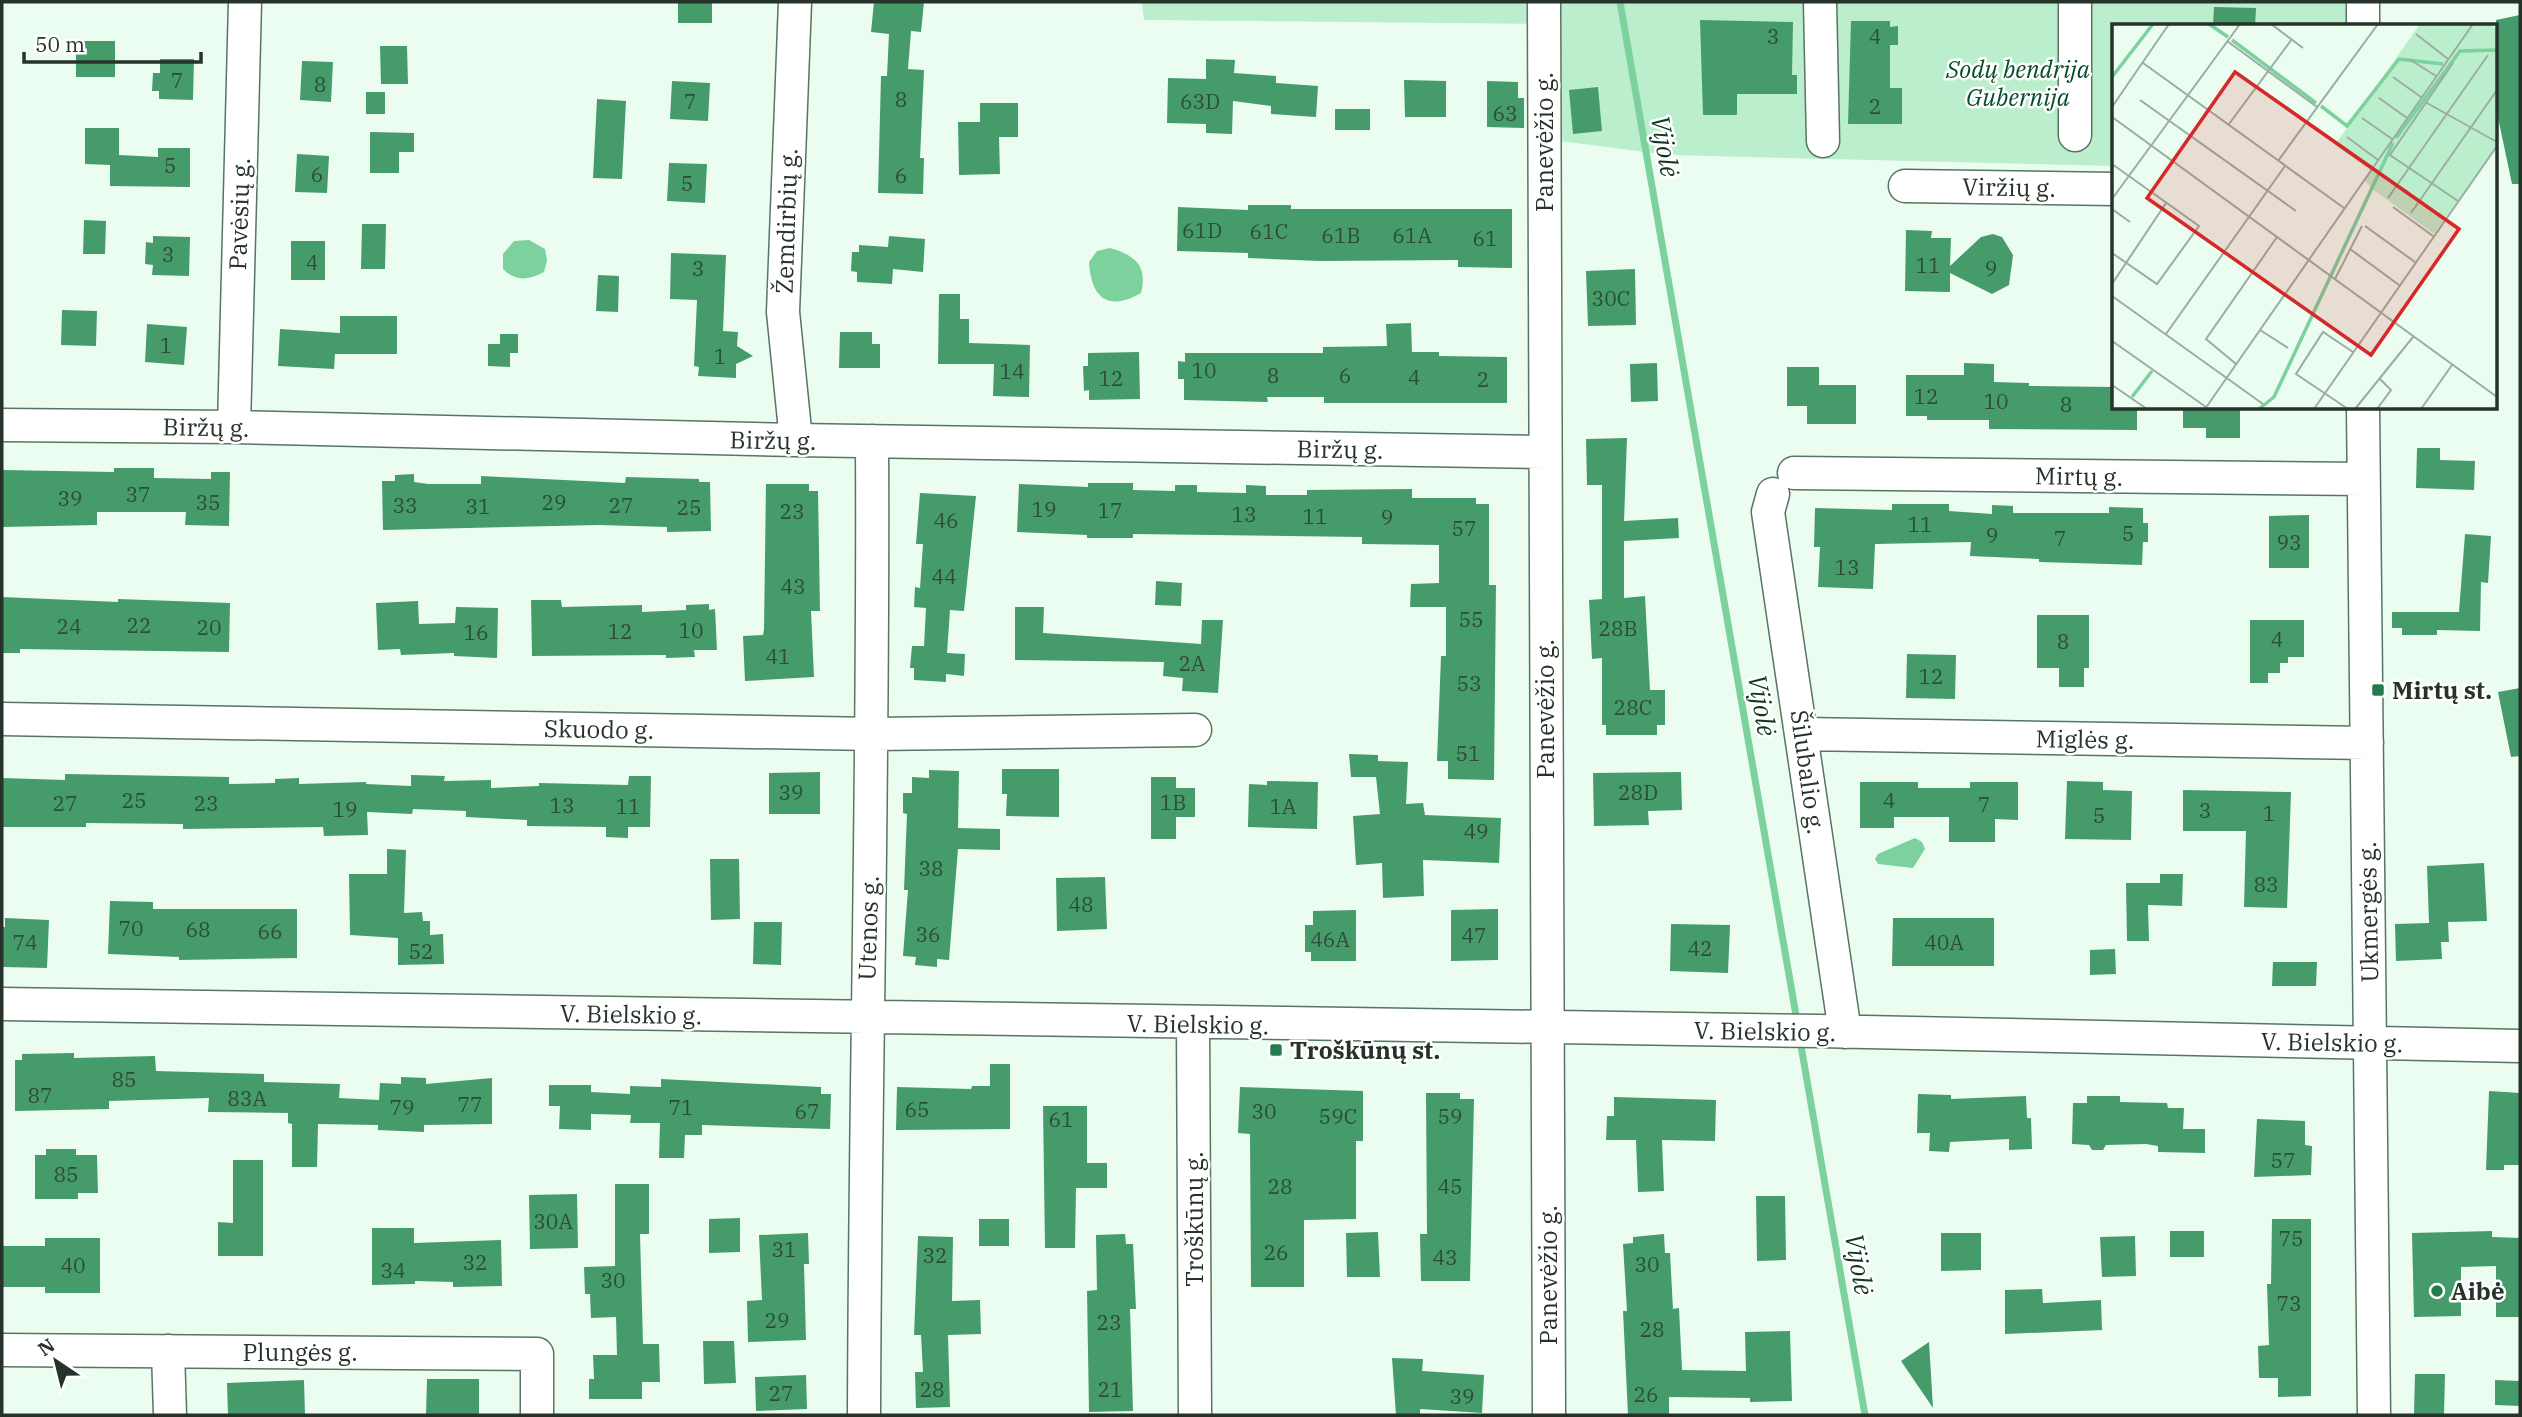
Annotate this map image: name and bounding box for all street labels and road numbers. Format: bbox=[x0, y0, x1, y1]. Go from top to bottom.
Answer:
street label: Panevėžio g. bbox=[1528, 72, 1560, 212]
street label: Žemdirbių g. bbox=[767, 148, 805, 294]
street label: Pavėsių g. bbox=[221, 157, 257, 271]
street label: Viržių g. bbox=[1962, 170, 2056, 204]
street label: Biržų g. bbox=[162, 410, 250, 444]
street label: Biržų g. bbox=[729, 423, 817, 457]
street label: Biržų g. bbox=[1296, 432, 1384, 466]
street label: Mirtų g. bbox=[2035, 459, 2123, 493]
street label: Panevėžio g. bbox=[1529, 639, 1561, 779]
street label: Šilubalio g. bbox=[1783, 708, 1833, 836]
street label: Skuodo g. bbox=[544, 712, 654, 746]
street label: Miglės g. bbox=[2035, 722, 2135, 756]
street label: Ukmergės g. bbox=[2351, 841, 2385, 983]
street label: Utenos g. bbox=[850, 875, 886, 981]
street label: V. Bielskio g. bbox=[560, 997, 702, 1031]
street label: V. Bielskio g. bbox=[1127, 1007, 1269, 1041]
street label: V. Bielskio g. bbox=[1694, 1014, 1836, 1048]
street label: V. Bielskio g. bbox=[2261, 1025, 2403, 1059]
street label: Troškūnų g. bbox=[1178, 1151, 1210, 1287]
street label: Panevėžio g. bbox=[1532, 1205, 1564, 1345]
street label: Plungės g. bbox=[242, 1336, 358, 1368]

